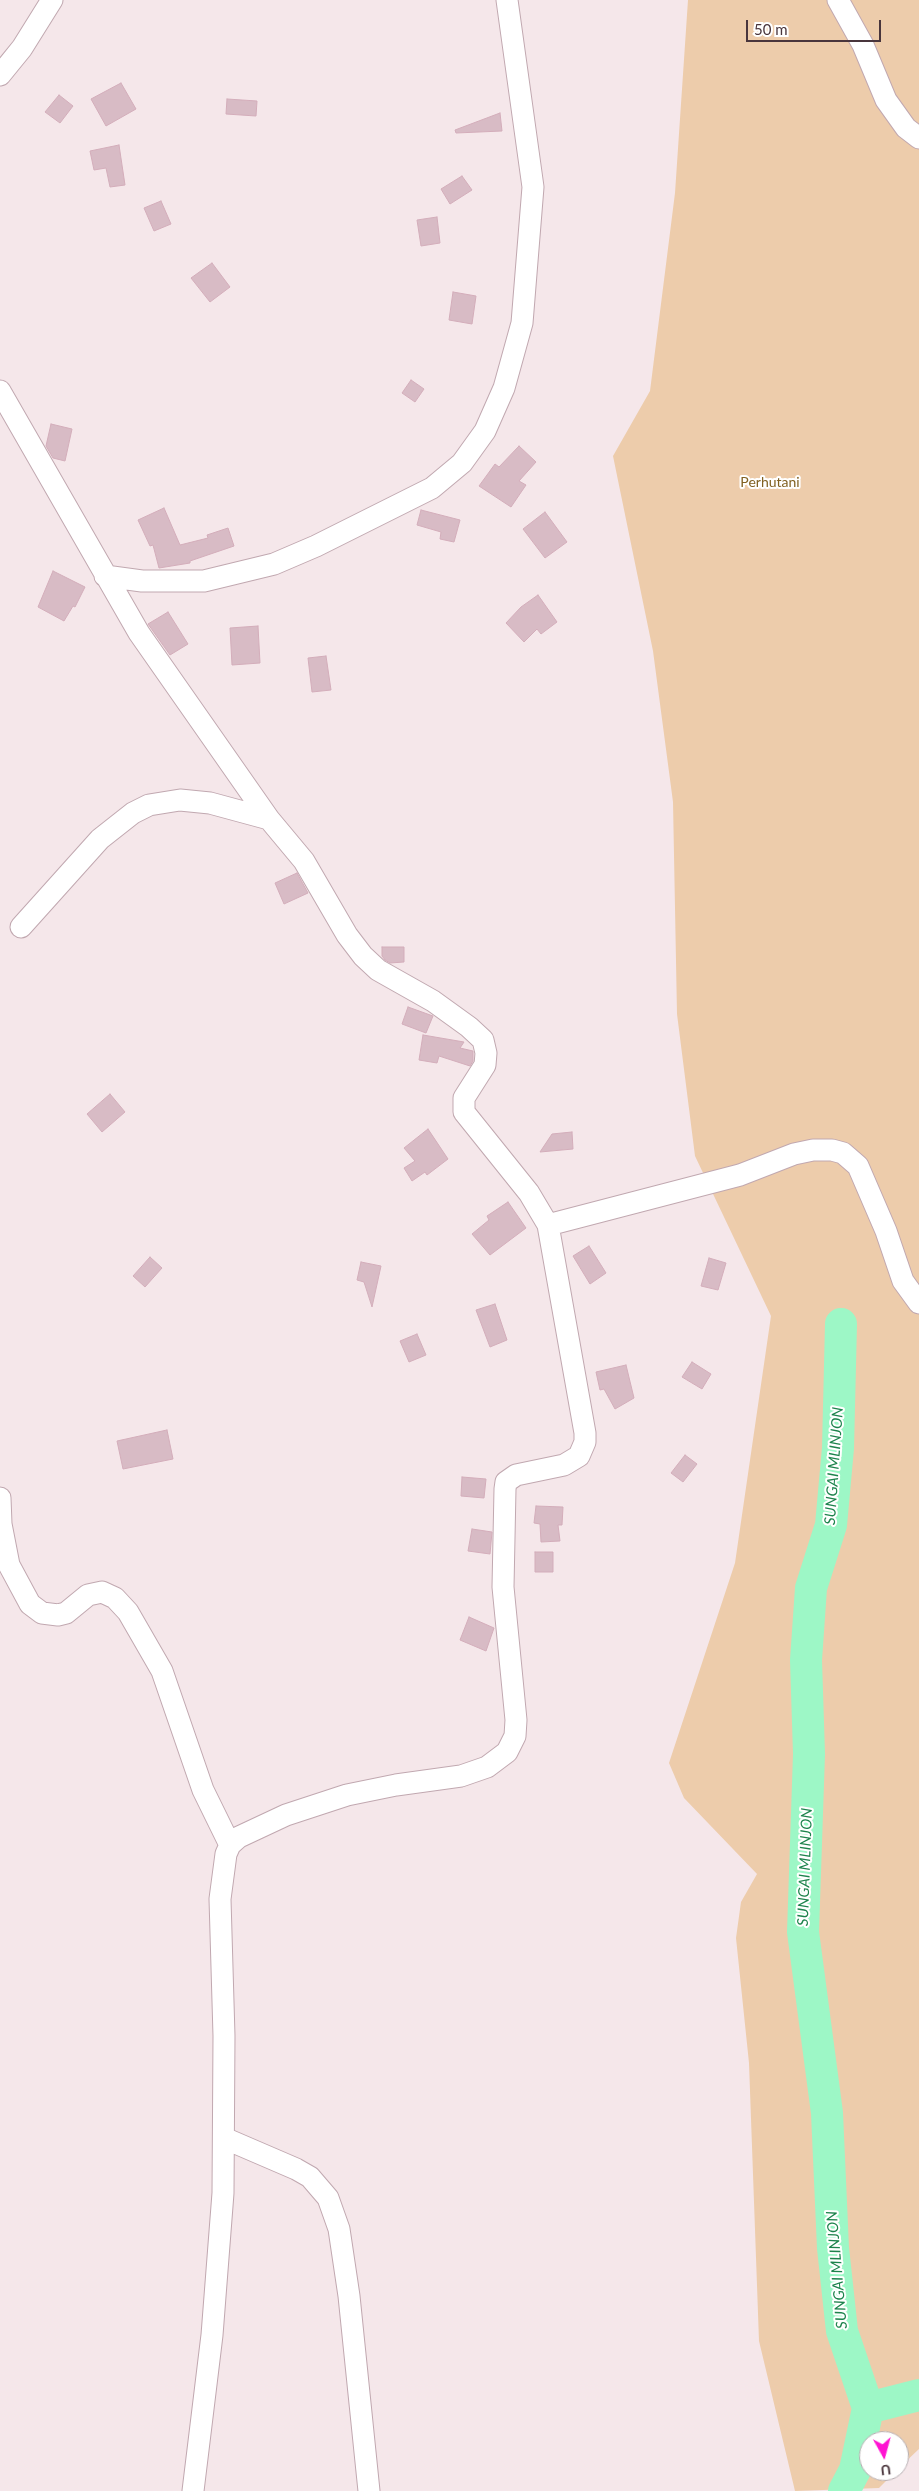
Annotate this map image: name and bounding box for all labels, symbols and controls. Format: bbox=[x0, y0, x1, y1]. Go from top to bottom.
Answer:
scale bar bbox=[749, 10, 884, 42]
text: 50 m bbox=[754, 20, 788, 38]
park label: Perhutani bbox=[740, 474, 800, 490]
water label: SUNGAI MLINJON bbox=[821, 1406, 847, 1526]
water label: SUNGAI MLINJON bbox=[794, 1808, 816, 1926]
water label: SUNGAI MLINJON bbox=[823, 2210, 851, 2330]
north arrow bbox=[859, 2431, 909, 2481]
text: U bbox=[880, 2461, 892, 2479]

